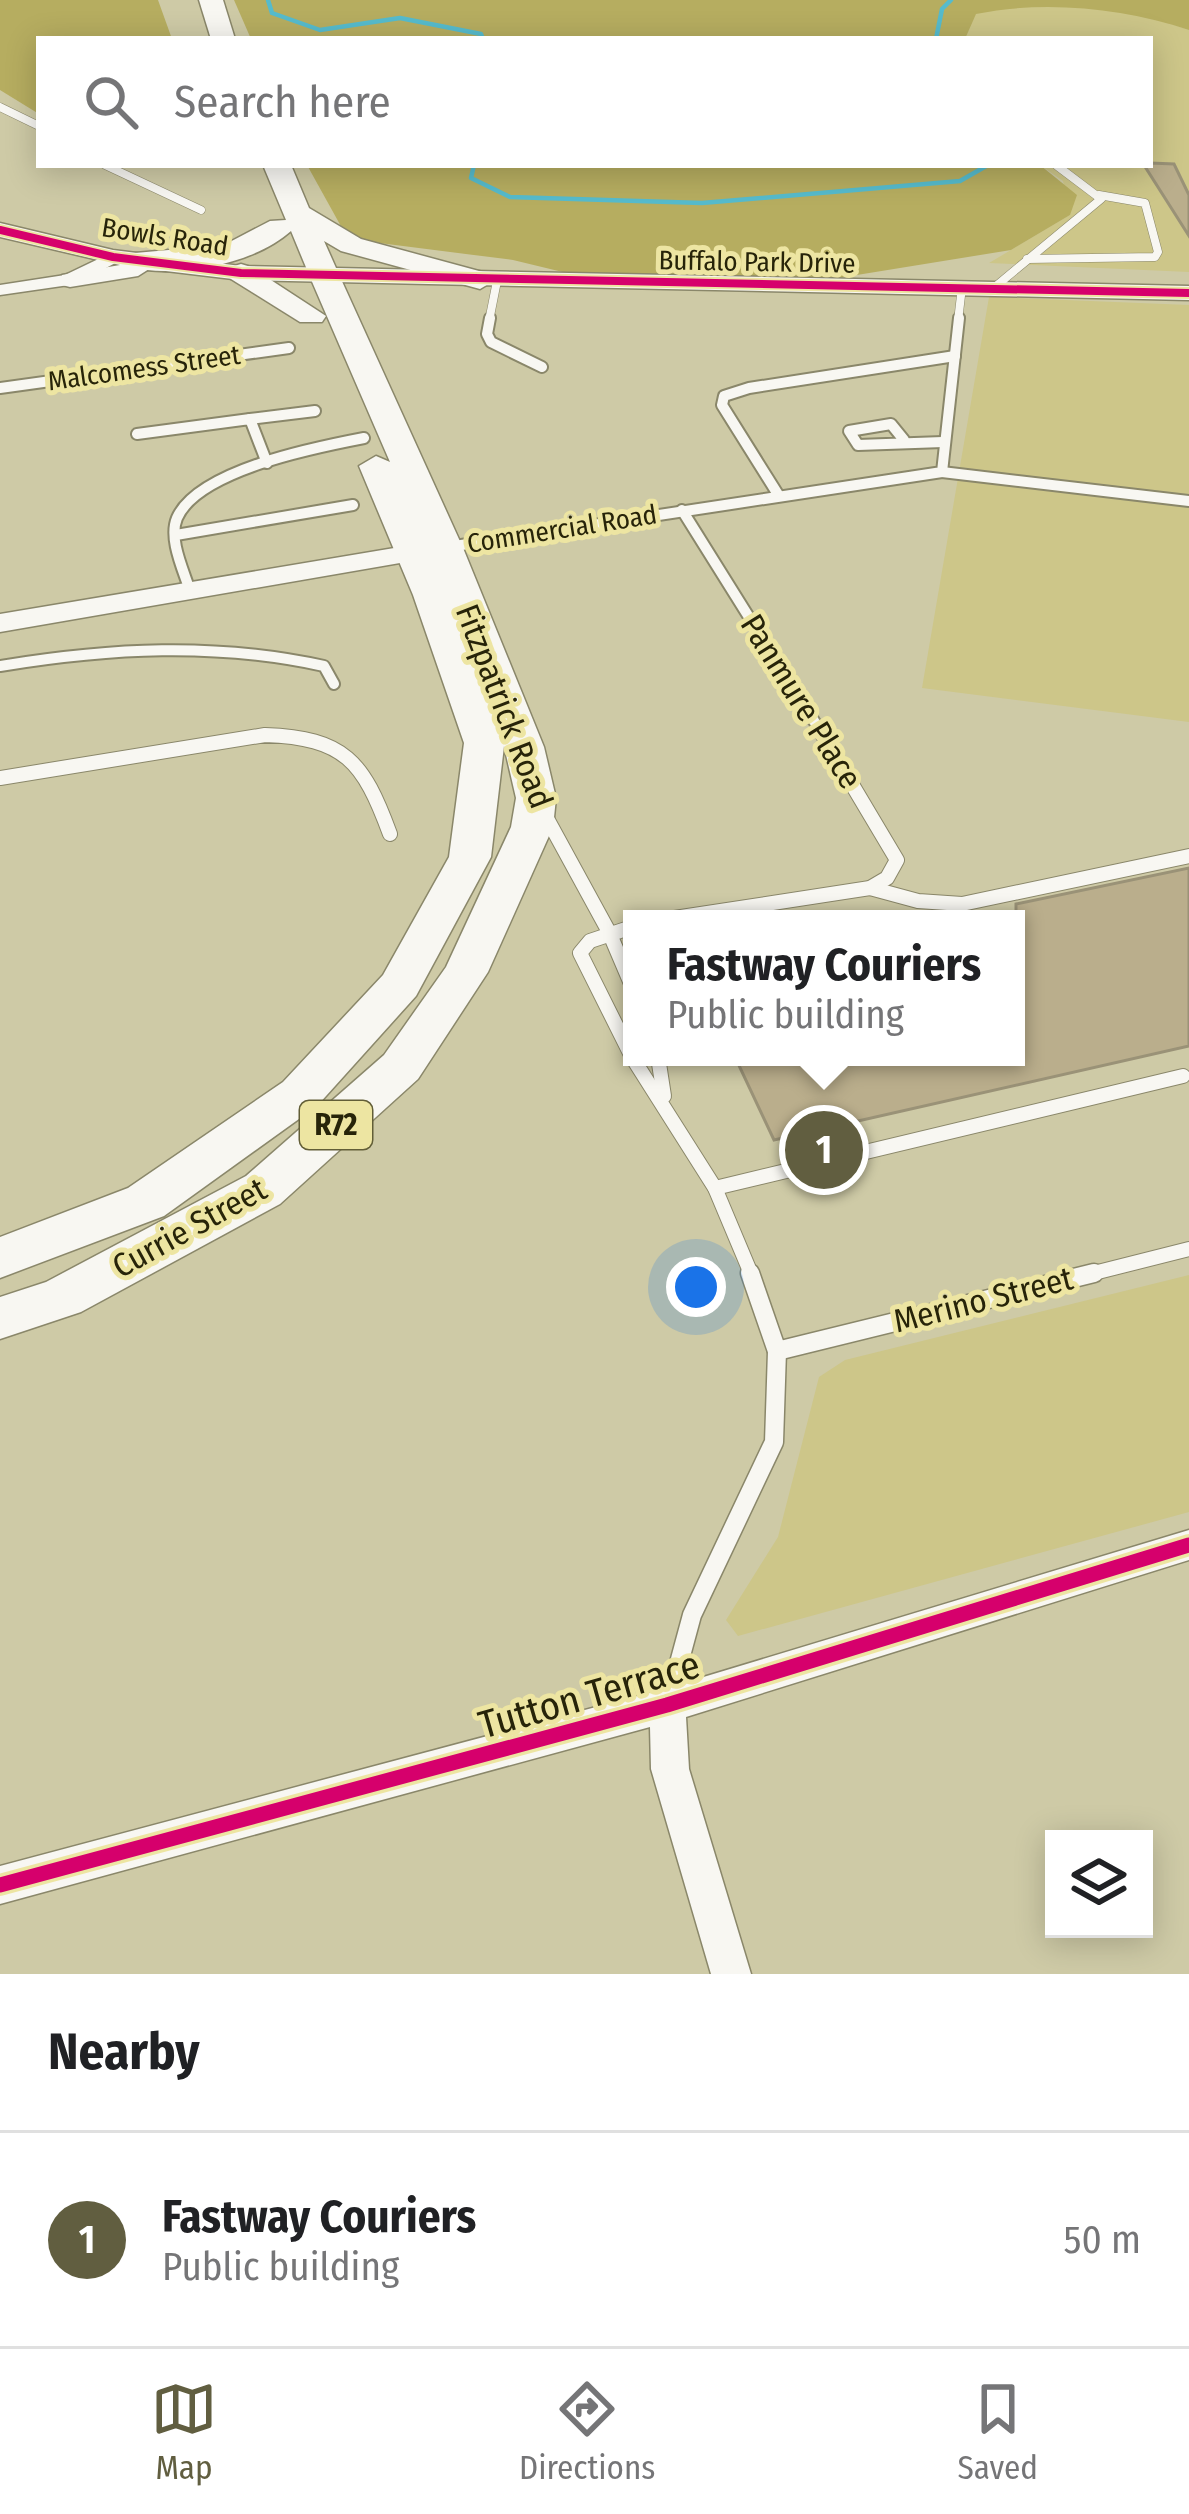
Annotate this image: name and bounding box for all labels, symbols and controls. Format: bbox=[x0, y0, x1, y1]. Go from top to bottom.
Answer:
search box bbox=[36, 36, 1153, 168]
icon: search bbox=[78, 69, 144, 135]
text: Search here bbox=[174, 75, 391, 129]
street label: Bowls Road bbox=[99, 211, 231, 263]
street label: Buffalo Park Drive bbox=[658, 244, 856, 280]
street label: Malcomess Street bbox=[46, 339, 242, 397]
street label: Commercial Road bbox=[465, 498, 659, 560]
street label: Fitzpatrick Road bbox=[447, 599, 561, 814]
street label: Panmure Place bbox=[732, 607, 871, 796]
popup bbox=[623, 910, 1025, 1066]
text: Fastway Couriers bbox=[667, 938, 981, 992]
text: Public building bbox=[667, 992, 904, 1038]
road number: R72 bbox=[300, 1101, 372, 1149]
pin: 1 bbox=[785, 1105, 863, 1195]
street label: Currie Street bbox=[105, 1169, 274, 1287]
your location bbox=[666, 1257, 726, 1317]
street label: Merino Street bbox=[890, 1258, 1077, 1342]
street label: Tutton Terrace bbox=[474, 1641, 705, 1748]
map controls bbox=[1045, 1830, 1153, 1938]
button: layers bbox=[1045, 1830, 1153, 1938]
text: Nearby bbox=[48, 2021, 200, 2083]
text: Fastway Couriers bbox=[162, 2190, 476, 2244]
text: 1 bbox=[79, 2217, 95, 2263]
text: 50 m bbox=[1064, 2217, 1141, 2263]
text: Public building bbox=[162, 2244, 399, 2290]
tab: Map bbox=[151, 2376, 217, 2488]
tab: Directions bbox=[519, 2376, 655, 2488]
tab: Saved bbox=[957, 2376, 1038, 2488]

